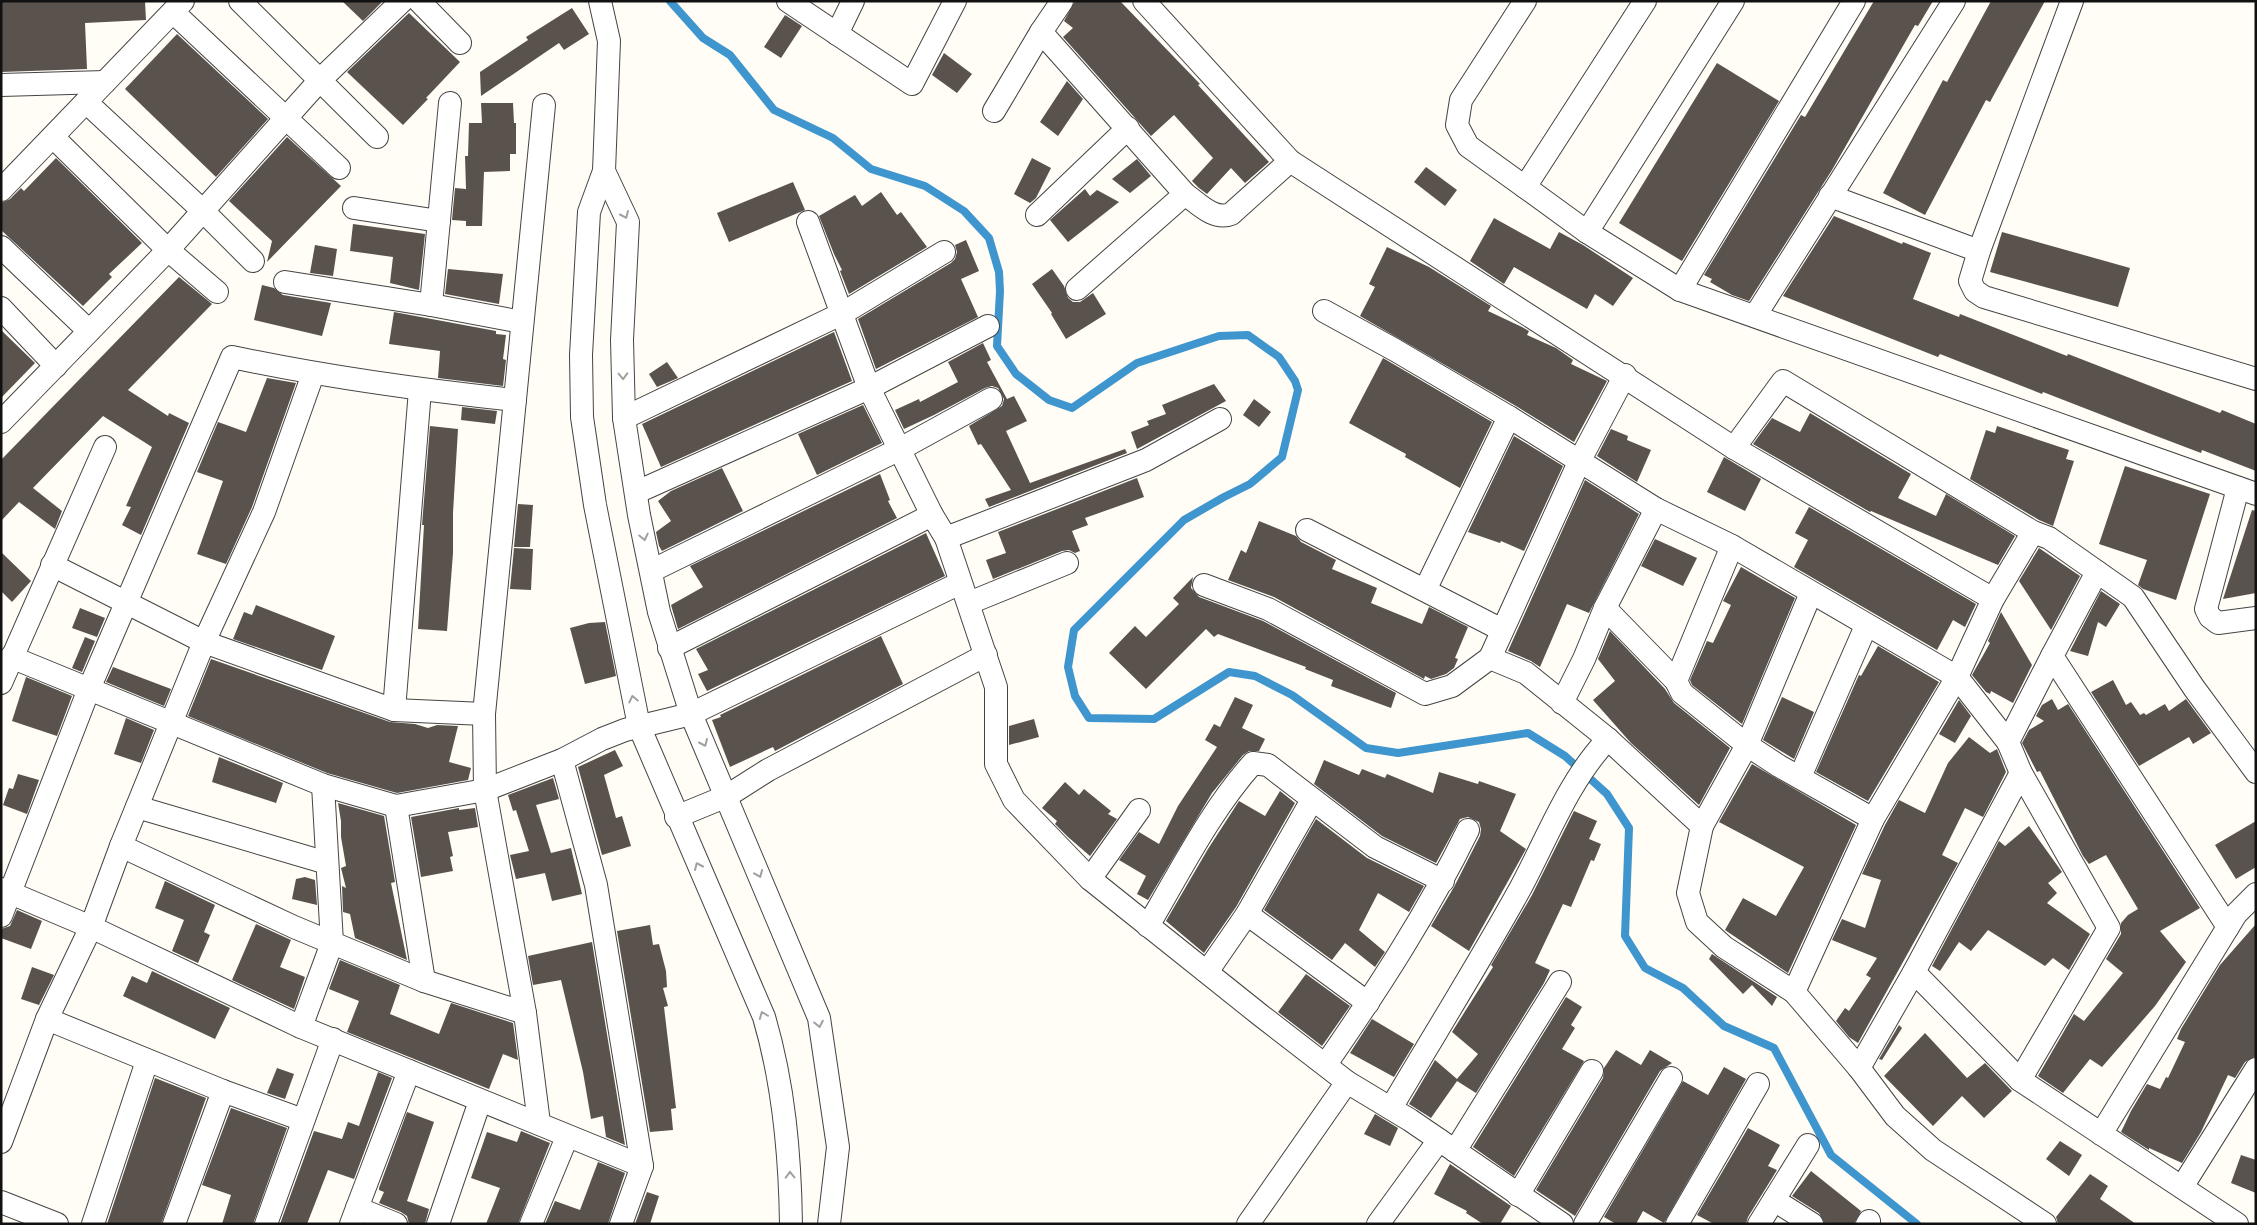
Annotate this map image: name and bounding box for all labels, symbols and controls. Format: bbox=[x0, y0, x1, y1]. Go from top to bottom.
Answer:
one-way arrow bbox=[618, 209, 628, 218]
one-way arrow bbox=[618, 372, 628, 380]
one-way arrow bbox=[638, 532, 649, 541]
one-way arrow bbox=[628, 695, 639, 704]
one-way arrow bbox=[697, 738, 708, 747]
one-way arrow bbox=[694, 862, 705, 871]
one-way arrow bbox=[753, 869, 763, 878]
one-way arrow bbox=[759, 1012, 769, 1020]
one-way arrow bbox=[814, 1020, 824, 1029]
one-way arrow bbox=[785, 1171, 795, 1178]

